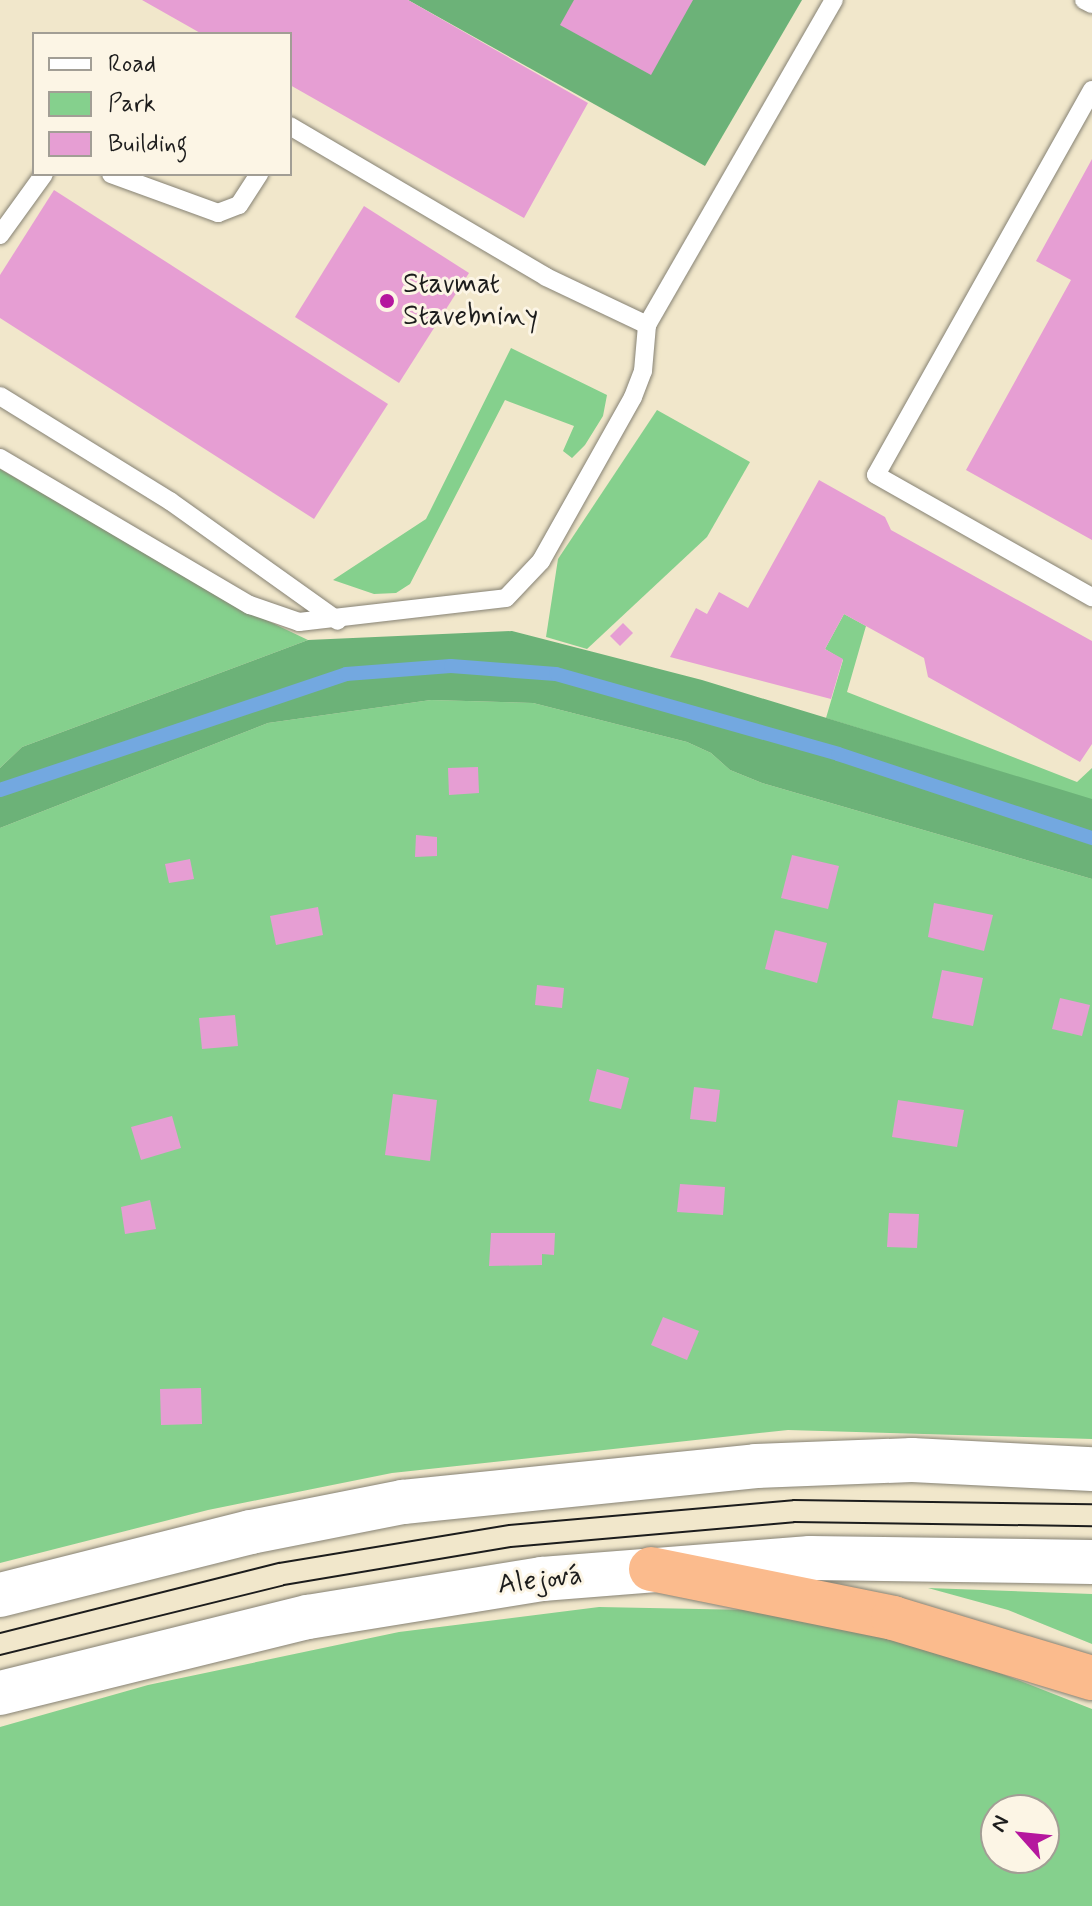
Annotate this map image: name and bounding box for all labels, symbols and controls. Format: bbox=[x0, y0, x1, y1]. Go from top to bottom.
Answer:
legend bbox=[32, 32, 292, 176]
text: Road bbox=[108, 49, 156, 80]
text: Park bbox=[108, 89, 156, 120]
text: Building bbox=[108, 129, 188, 160]
place label: Stavmat Stavebniny bbox=[403, 268, 538, 334]
marker: Stavmat Stavebniny bbox=[378, 292, 396, 310]
street label: Alejová bbox=[496, 1559, 584, 1603]
north arrow bbox=[980, 1794, 1060, 1874]
text: N bbox=[985, 1811, 1016, 1837]

